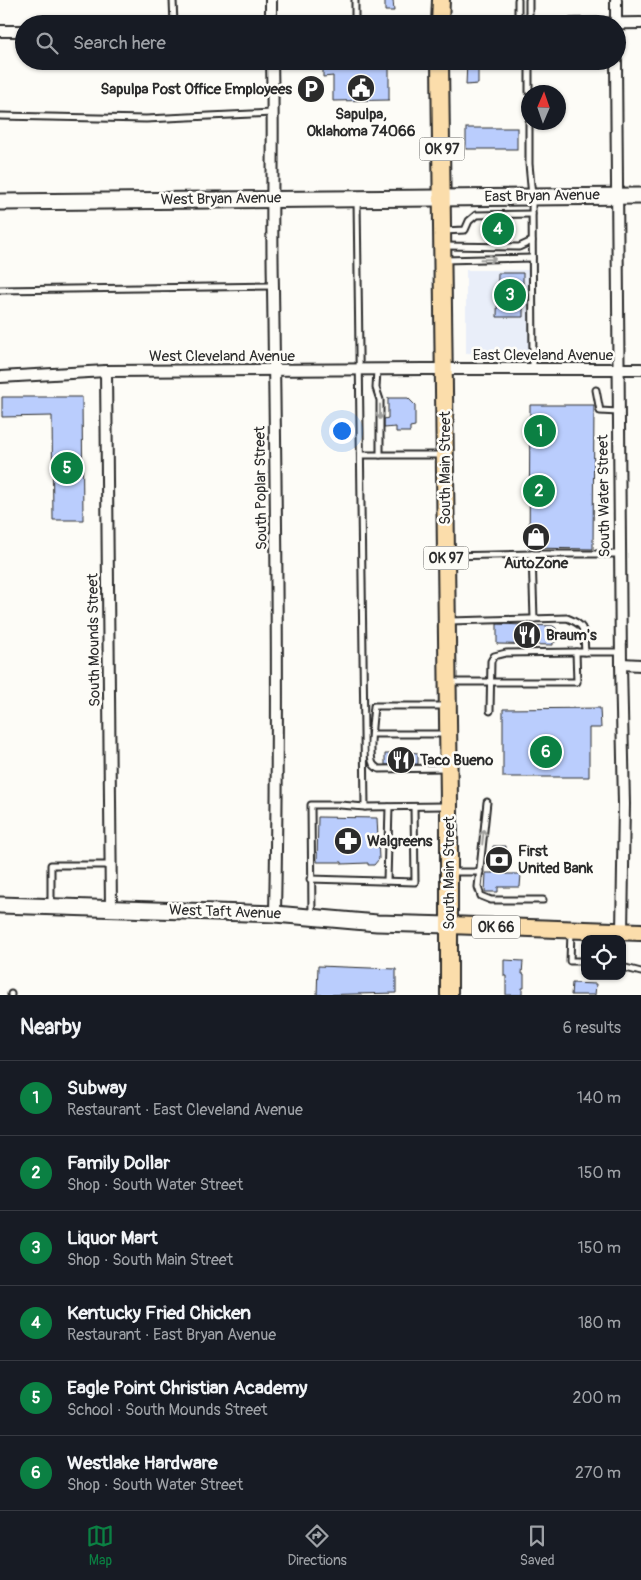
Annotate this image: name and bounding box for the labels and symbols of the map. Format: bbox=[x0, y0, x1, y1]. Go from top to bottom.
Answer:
public building icon: Sapulpa, Oklahoma 74066 bbox=[346, 73, 376, 103]
parking icon: Sapulpa Post Office Employees bbox=[296, 74, 326, 104]
place label: Sapulpa Post Office Employees bbox=[101, 80, 292, 99]
north arrow bbox=[521, 85, 566, 130]
place label: Sapulpa, Oklahoma 74066 bbox=[307, 105, 416, 141]
road number: OK 97 bbox=[420, 138, 464, 160]
street label: East Bryan Avenue bbox=[484, 185, 600, 207]
street label: West Bryan Avenue bbox=[160, 188, 282, 210]
pin: 4 bbox=[482, 210, 514, 248]
one-way arrow bbox=[479, 254, 495, 264]
pin: 3 bbox=[494, 276, 526, 314]
street label: East Cleveland Avenue bbox=[473, 346, 614, 365]
street label: West Cleveland Avenue bbox=[149, 347, 296, 366]
one-way arrow bbox=[375, 404, 385, 420]
street label: South Main Street bbox=[436, 410, 455, 525]
pin: 1 bbox=[524, 412, 556, 450]
your location bbox=[329, 418, 355, 444]
street label: South Poplar Street bbox=[250, 425, 272, 550]
street label: South Water Street bbox=[593, 434, 615, 558]
pin: 5 bbox=[51, 449, 83, 487]
pin: 2 bbox=[523, 472, 555, 510]
shop icon: AutoZone bbox=[521, 522, 551, 552]
road number: OK 97 bbox=[424, 546, 468, 570]
place label: AutoZone bbox=[504, 554, 569, 573]
street label: South Mounds Street bbox=[83, 572, 105, 707]
restaurant icon: Braum's bbox=[512, 620, 542, 650]
place label: Braum's bbox=[546, 626, 597, 645]
pin: 6 bbox=[530, 733, 562, 771]
restaurant icon: Taco Bueno bbox=[386, 745, 416, 775]
place label: Taco Bueno bbox=[419, 751, 493, 770]
street label: South Main Street bbox=[440, 815, 459, 930]
pharmacy icon: Walgreens bbox=[333, 826, 363, 856]
one-way arrow bbox=[478, 830, 488, 846]
place label: Walgreens bbox=[367, 832, 433, 851]
place label: First United Bank bbox=[518, 842, 594, 878]
bank icon: First United Bank bbox=[484, 845, 514, 875]
street label: West Taft Avenue bbox=[169, 901, 282, 923]
road number: OK 66 bbox=[472, 916, 520, 939]

